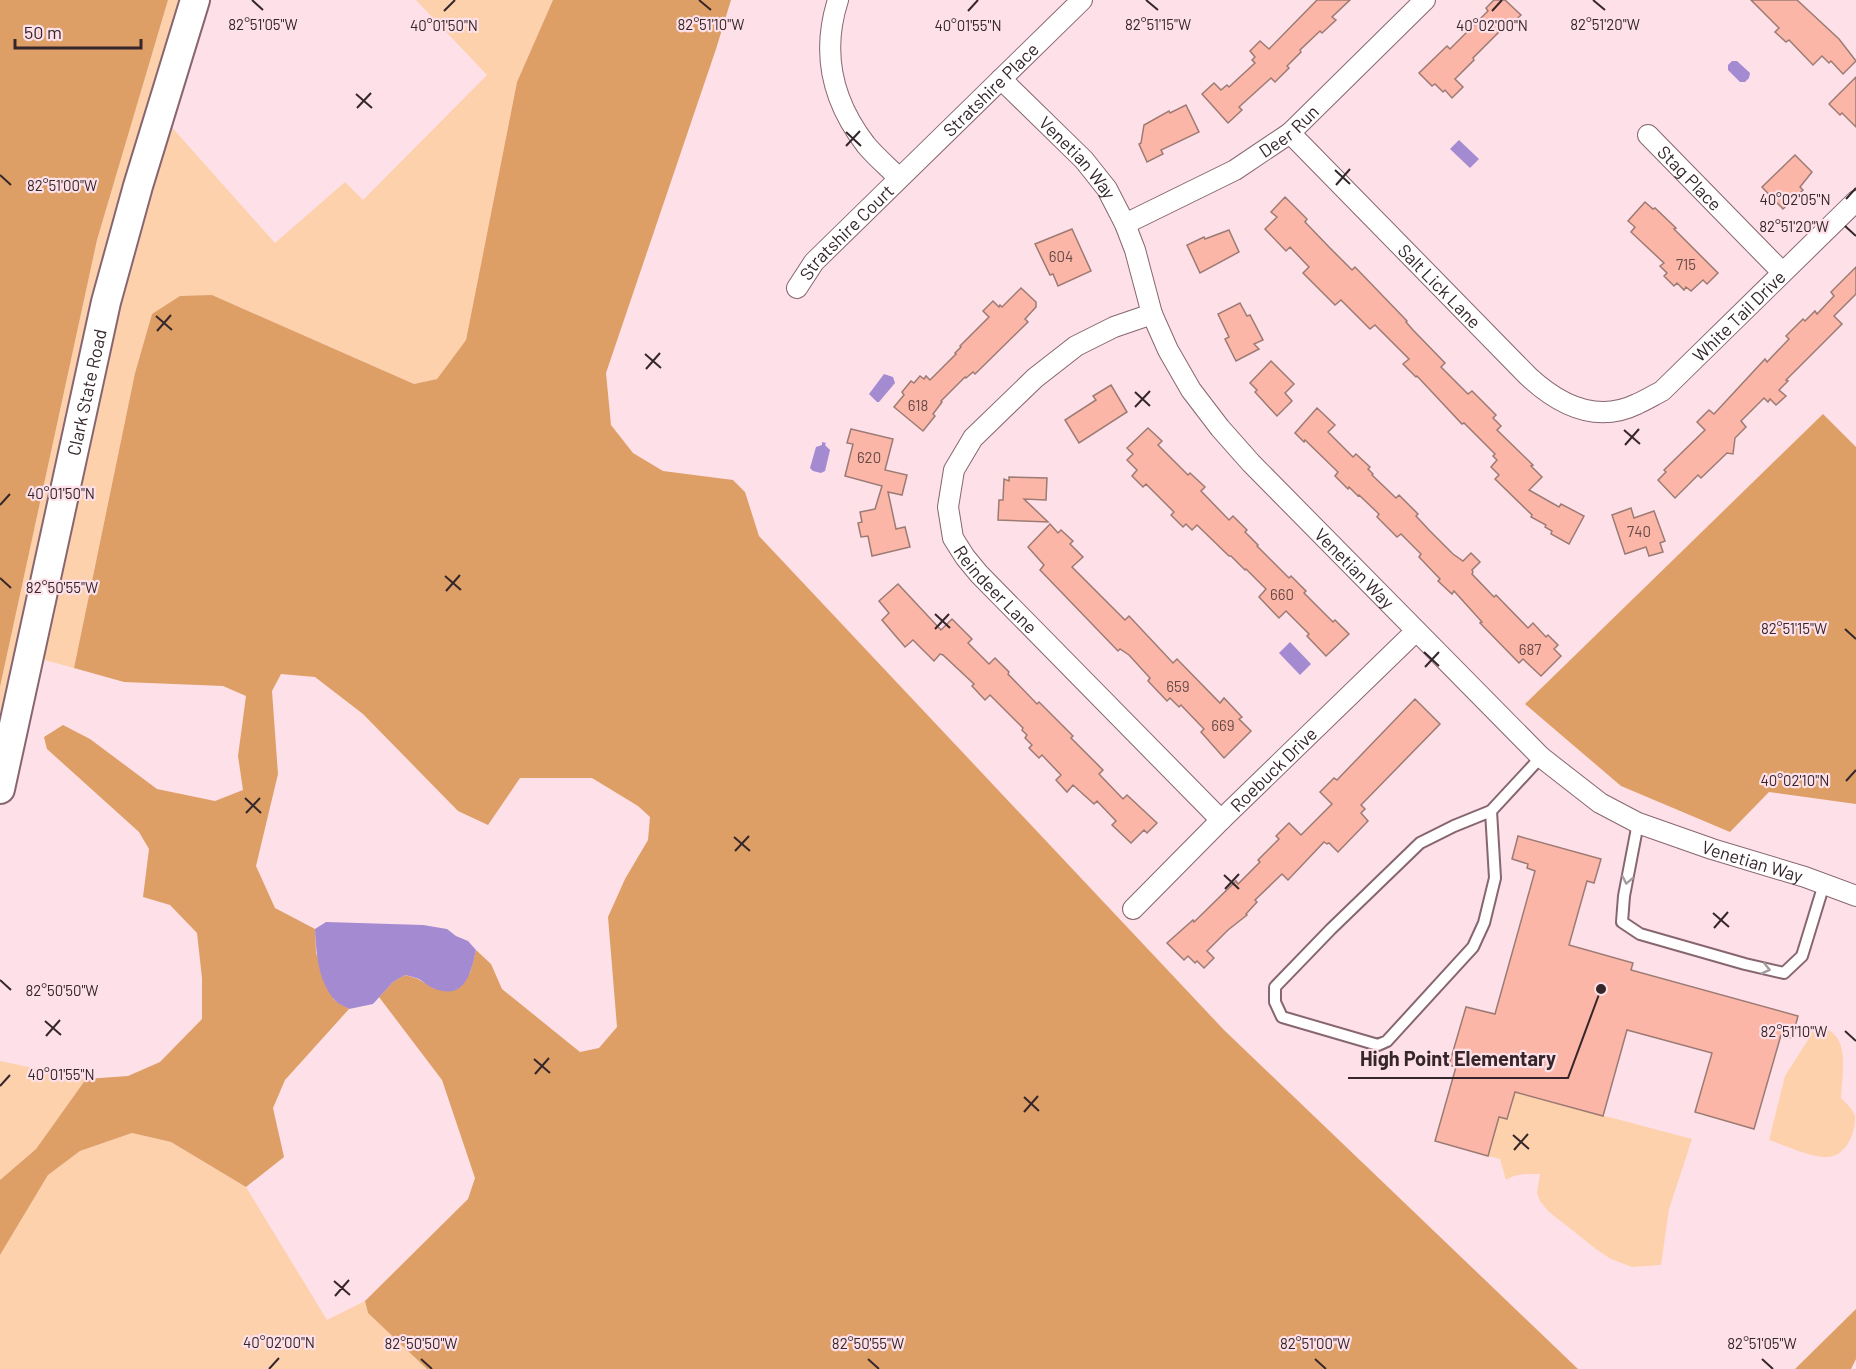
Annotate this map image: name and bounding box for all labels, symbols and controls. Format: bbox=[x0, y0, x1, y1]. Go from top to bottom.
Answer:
scale bar bbox=[15, 12, 141, 50]
text: 82°51'05"W bbox=[228, 15, 298, 33]
text: 82°51'10"W bbox=[678, 15, 744, 33]
text: 82°51'15"W bbox=[1125, 15, 1191, 33]
text: 82°51'20"W bbox=[1570, 15, 1640, 33]
text: 40°01'50"N bbox=[410, 16, 478, 34]
text: 40°01'55"N bbox=[934, 16, 1002, 34]
text: 40°02'00"N bbox=[1456, 16, 1528, 34]
text: 50 m bbox=[24, 21, 62, 43]
street label: Stratshire Place bbox=[938, 38, 1043, 141]
street label: Deer Run bbox=[1255, 100, 1323, 162]
street label: Venetian Way bbox=[1035, 111, 1121, 202]
street label: Stag Place bbox=[1653, 141, 1727, 215]
text: 82°51'00"W bbox=[27, 176, 97, 194]
street label: Stratshire Court bbox=[794, 179, 898, 284]
text: 40°02'05"N bbox=[1759, 190, 1831, 208]
text: 82°51'20"W bbox=[1759, 217, 1829, 235]
street label: Salt Lick Lane bbox=[1394, 239, 1486, 333]
house number: 604 bbox=[1049, 247, 1073, 265]
house number: 715 bbox=[1676, 255, 1696, 273]
street label: White Tail Drive bbox=[1688, 266, 1790, 366]
street label: Clark State Road bbox=[62, 327, 111, 458]
house number: 618 bbox=[908, 396, 928, 414]
house number: 620 bbox=[857, 448, 881, 466]
text: 40°01'50"N bbox=[27, 484, 95, 502]
house number: 740 bbox=[1627, 522, 1651, 540]
street label: Venetian Way bbox=[1310, 523, 1399, 613]
street label: Reindeer Lane bbox=[949, 541, 1042, 638]
text: 82°50'55"W bbox=[26, 578, 98, 596]
house number: 660 bbox=[1270, 585, 1294, 603]
text: 82°51'15"W bbox=[1761, 619, 1827, 637]
house number: 687 bbox=[1519, 640, 1541, 658]
house number: 659 bbox=[1166, 677, 1190, 695]
house number: 669 bbox=[1211, 716, 1235, 734]
street label: Roebuck Drive bbox=[1225, 722, 1321, 816]
text: 40°02'10"N bbox=[1761, 771, 1829, 789]
street label: Venetian Way bbox=[1699, 835, 1806, 887]
one-way arrow bbox=[1621, 875, 1634, 885]
one-way arrow bbox=[1761, 962, 1771, 975]
text: 82°50'50"W bbox=[25, 981, 99, 999]
text: 82°51'10"W bbox=[1761, 1022, 1827, 1040]
callout: High Point Elementary bbox=[1348, 1040, 1568, 1078]
text: High Point Elementary bbox=[1360, 1046, 1556, 1070]
text: 40°01'55"N bbox=[27, 1065, 95, 1083]
text: 40°02'00"N bbox=[243, 1333, 315, 1351]
text: 82°50'50"W bbox=[384, 1334, 458, 1352]
text: 82°50'55"W bbox=[832, 1334, 904, 1352]
text: 82°51'00"W bbox=[1280, 1334, 1350, 1352]
text: 82°51'05"W bbox=[1727, 1334, 1797, 1352]

